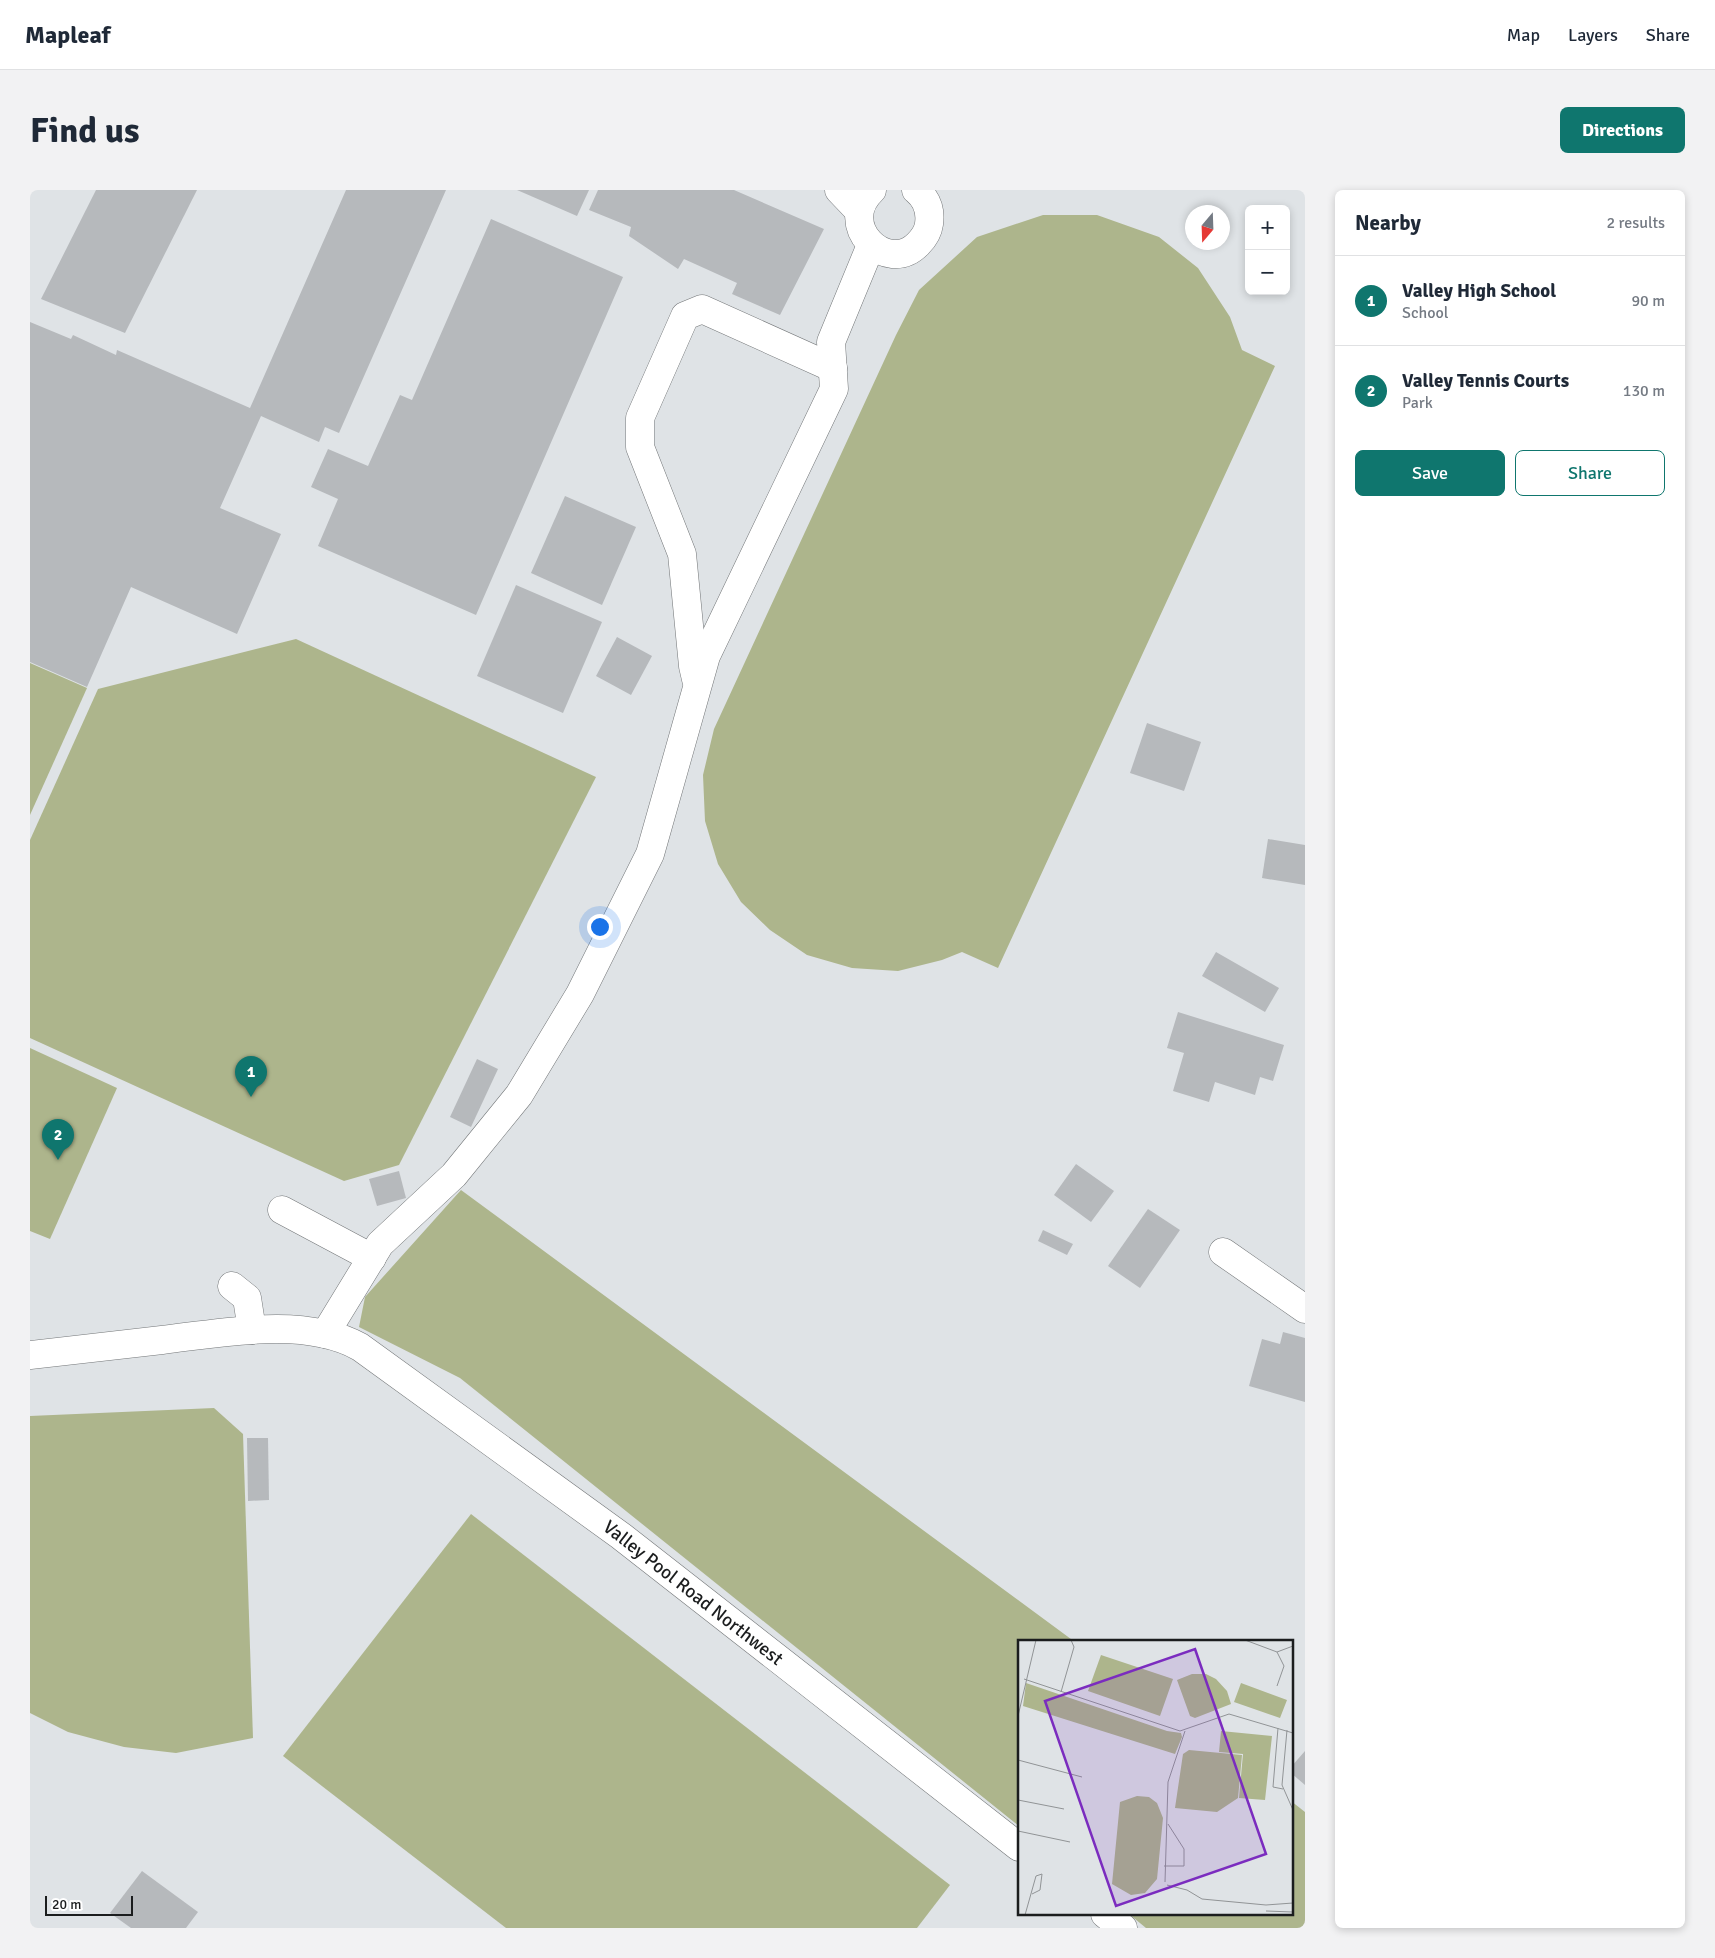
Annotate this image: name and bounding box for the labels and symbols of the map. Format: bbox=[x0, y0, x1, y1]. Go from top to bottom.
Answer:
north arrow bbox=[1185, 205, 1230, 250]
your location bbox=[587, 914, 613, 940]
pin: 1 bbox=[235, 1056, 267, 1097]
pin: 2 bbox=[42, 1119, 74, 1160]
street label: Valley Pool Road Northwest bbox=[598, 1515, 788, 1671]
inset map bbox=[1018, 1640, 1292, 1916]
scale bar bbox=[45, 1893, 132, 1916]

